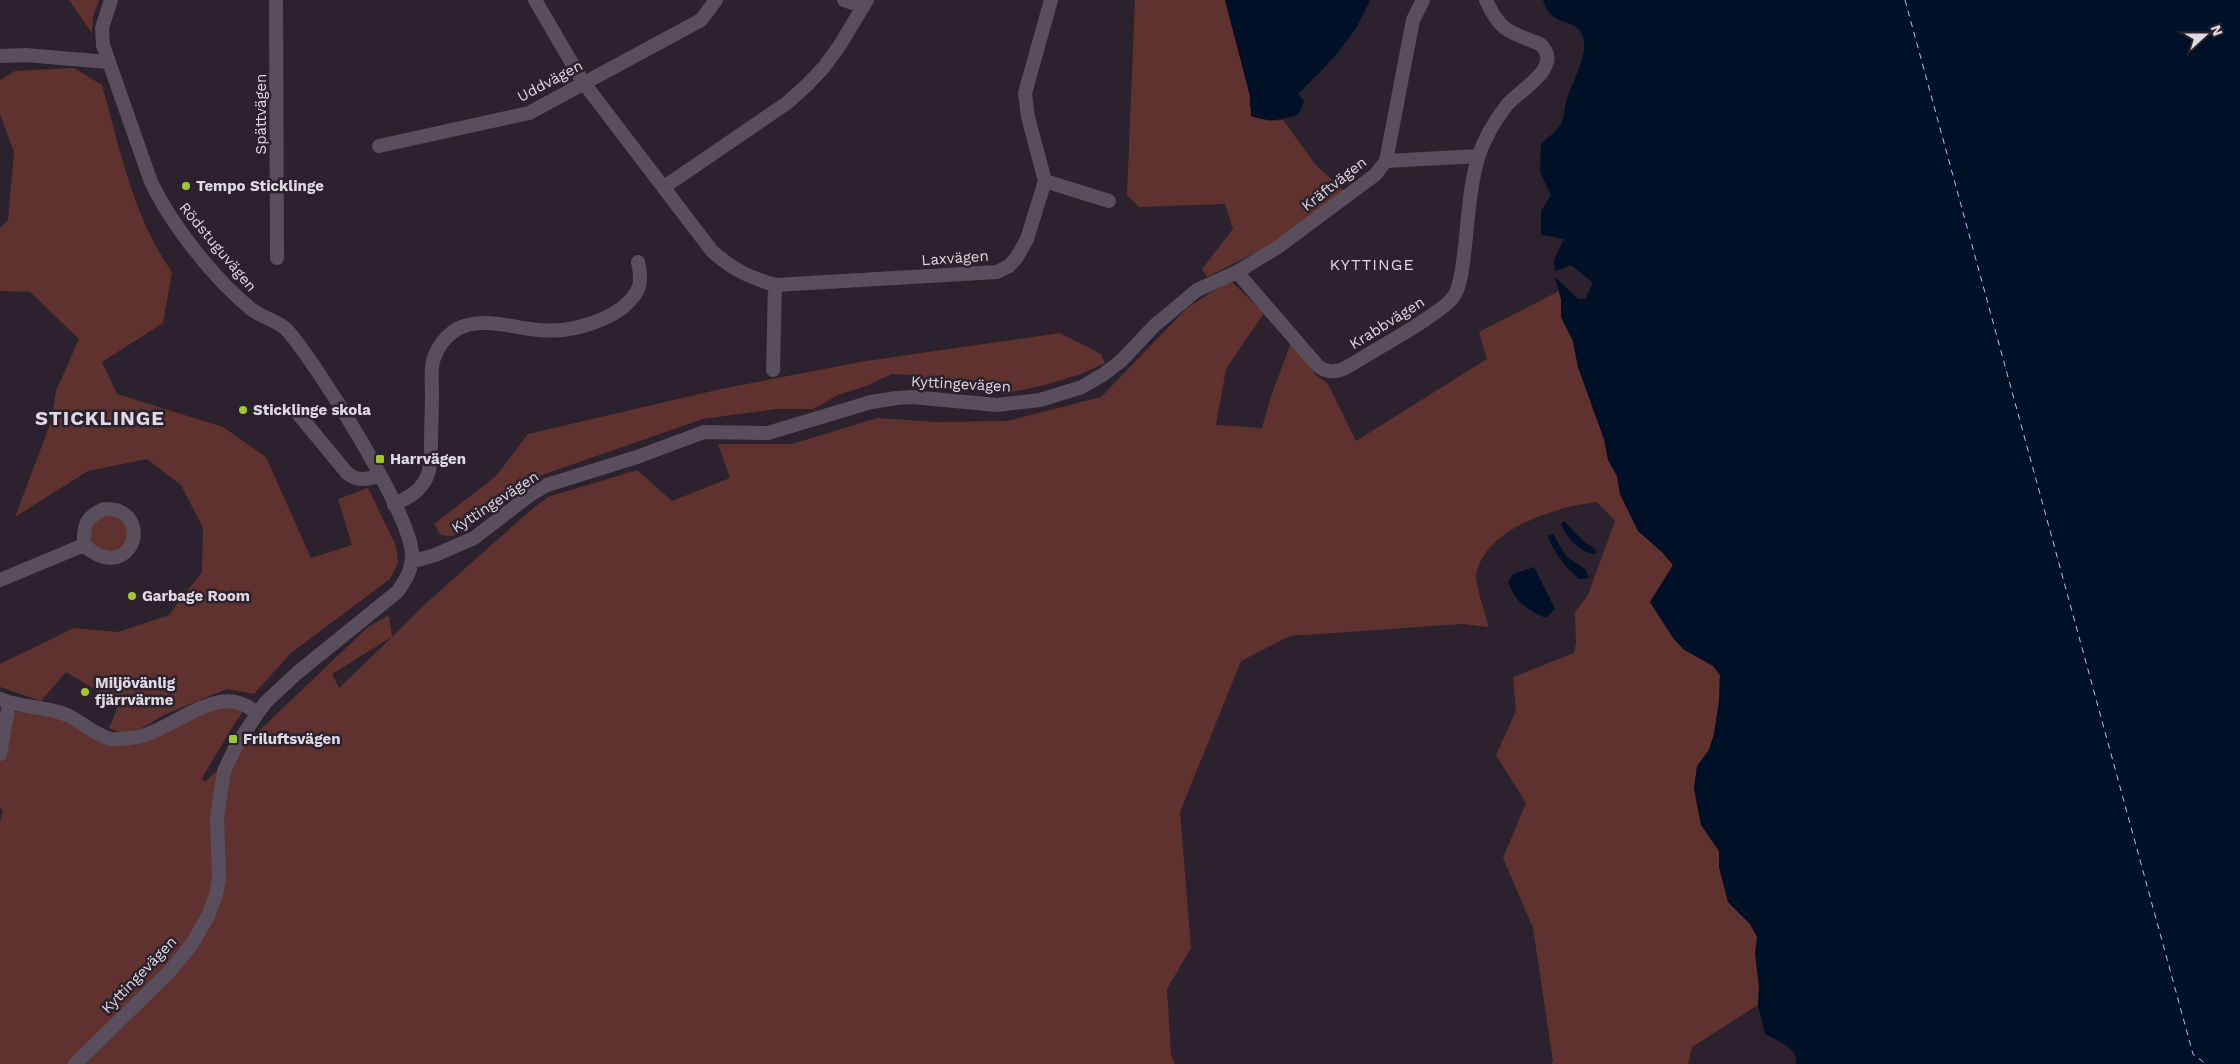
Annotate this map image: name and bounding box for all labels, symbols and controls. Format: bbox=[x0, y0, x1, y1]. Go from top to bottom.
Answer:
north arrow bbox=[2180, 10, 2230, 60]
text: N bbox=[2208, 23, 2226, 38]
street label: Uddvägen bbox=[514, 56, 586, 106]
street label: Spättvägen bbox=[252, 74, 270, 154]
street label: Kräftvägen bbox=[1298, 153, 1370, 215]
place label: Tempo Sticklinge bbox=[196, 177, 324, 195]
marker: Tempo Sticklinge bbox=[180, 180, 192, 192]
street label: Rödstuguvägen bbox=[175, 199, 261, 295]
street label: Laxvägen bbox=[921, 247, 989, 269]
district label: KYTTINGE bbox=[1329, 255, 1415, 274]
street label: Krabbvägen bbox=[1346, 293, 1428, 353]
street label: Kyttingevägen bbox=[910, 372, 1012, 396]
place label: Sticklinge skola bbox=[253, 401, 371, 419]
marker: Sticklinge skola bbox=[237, 404, 249, 416]
district label: STICKLINGE bbox=[35, 406, 165, 430]
place label: Harrvägen bbox=[390, 450, 466, 468]
marker: Harrvägen bbox=[374, 453, 386, 465]
street label: Kyttingevägen bbox=[448, 467, 542, 537]
place label: Garbage Room bbox=[142, 587, 250, 605]
marker: Garbage Room bbox=[126, 590, 138, 602]
place label: Miljövänlig fjärrvärme bbox=[95, 674, 176, 709]
marker: Miljövänlig fjärrvärme bbox=[79, 686, 91, 698]
place label: Friluftsvägen bbox=[243, 730, 341, 748]
marker: Friluftsvägen bbox=[227, 733, 239, 745]
street label: Kyttingevägen bbox=[98, 933, 180, 1017]

